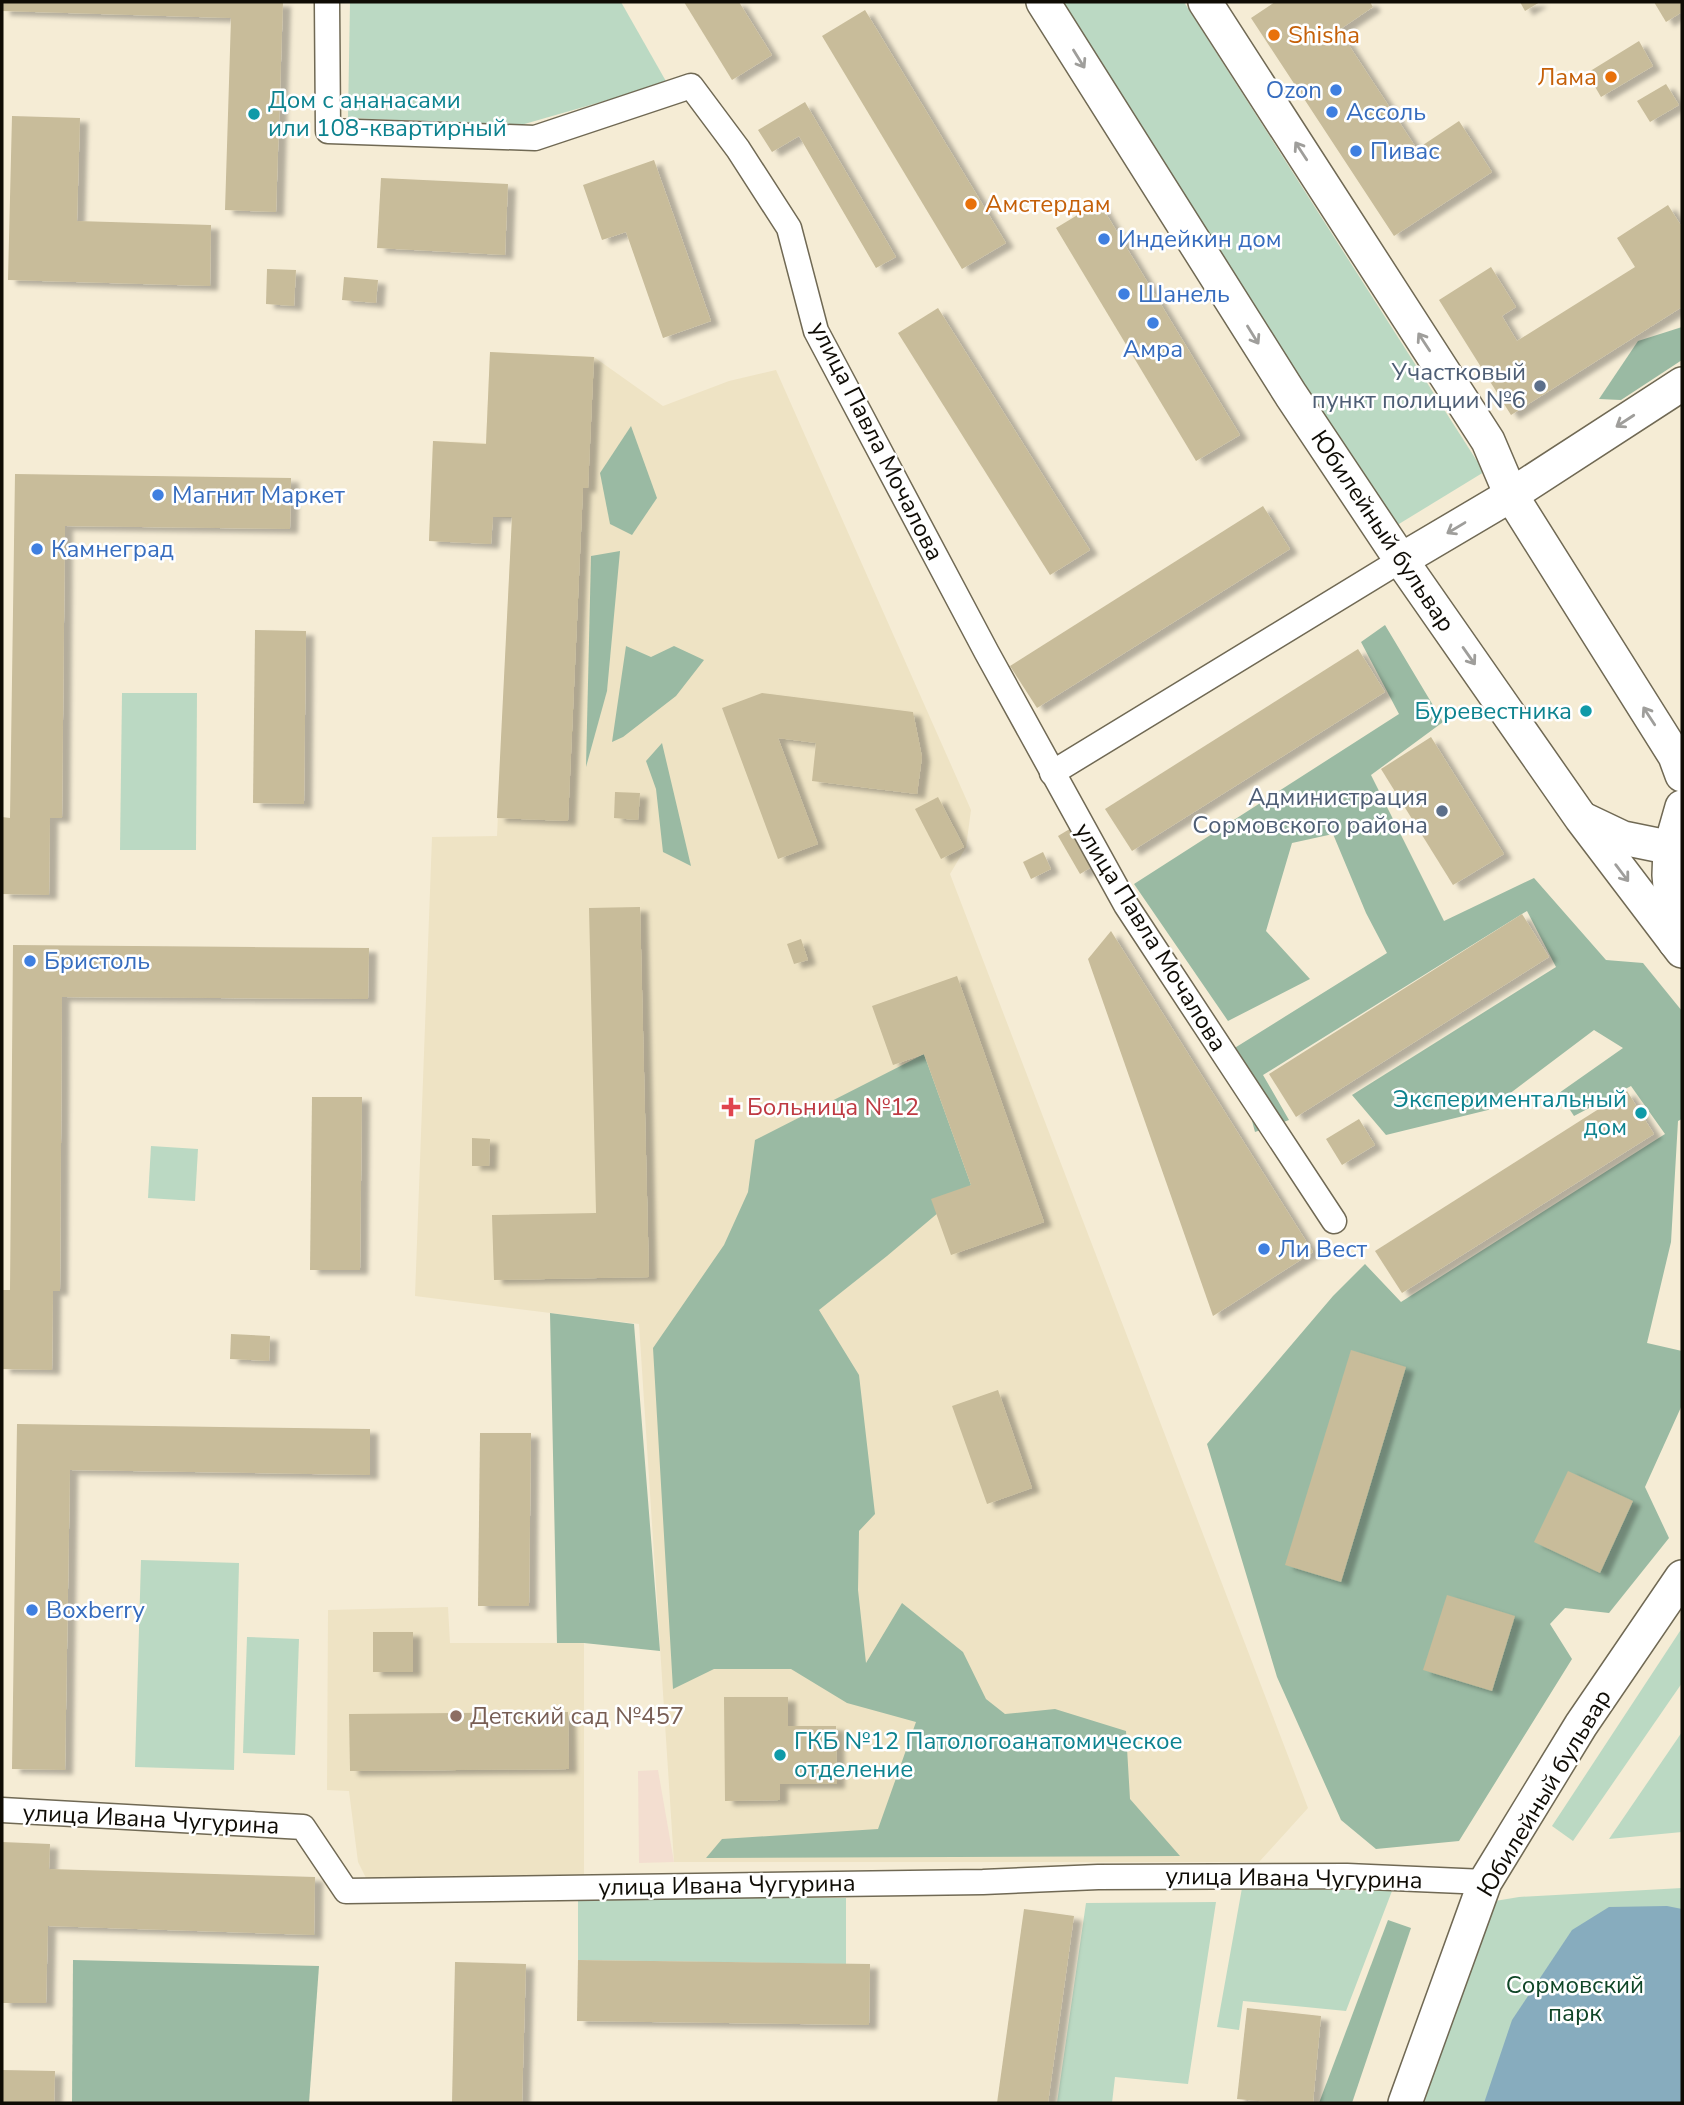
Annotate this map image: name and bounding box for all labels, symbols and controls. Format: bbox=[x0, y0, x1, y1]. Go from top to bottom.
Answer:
place label: Shisha bbox=[1288, 19, 1360, 51]
marker: Shisha bbox=[1266, 27, 1282, 43]
one-way arrow bbox=[1073, 49, 1087, 69]
place label: Лама bbox=[1538, 61, 1597, 93]
marker: Лама bbox=[1603, 69, 1619, 85]
place label: Ozon bbox=[1266, 74, 1322, 106]
marker: Ozon bbox=[1328, 82, 1344, 98]
place label: Дом с ананасами или 108-квартирный bbox=[268, 84, 507, 144]
place label: Ассоль bbox=[1346, 96, 1426, 128]
marker: Ассоль bbox=[1324, 104, 1340, 120]
marker: Дом с ананасами или 108-квартирный bbox=[246, 106, 262, 122]
place label: Пивас bbox=[1370, 135, 1440, 167]
one-way arrow bbox=[1294, 142, 1309, 161]
marker: Пивас bbox=[1348, 143, 1364, 159]
place label: Амстердам bbox=[985, 188, 1110, 220]
marker: Амстердам bbox=[963, 196, 979, 212]
place label: Индейкин дом bbox=[1118, 223, 1282, 255]
marker: Индейкин дом bbox=[1096, 231, 1112, 247]
place label: Шанель bbox=[1138, 278, 1230, 310]
marker: Шанель bbox=[1116, 286, 1132, 302]
marker: Амра bbox=[1145, 315, 1161, 331]
street label: улица Павла Мочалова bbox=[803, 316, 951, 566]
one-way arrow bbox=[1246, 324, 1260, 344]
place label: Амра bbox=[1123, 333, 1183, 365]
one-way arrow bbox=[1417, 333, 1431, 353]
place label: Участковый пункт полиции №6 bbox=[1312, 356, 1526, 416]
marker: Участковый пункт полиции №6 bbox=[1532, 378, 1548, 394]
one-way arrow bbox=[1616, 414, 1635, 428]
street label: Юбилейный бульвар bbox=[1304, 424, 1462, 638]
place label: Магнит Маркет bbox=[172, 479, 345, 511]
marker: Магнит Маркет bbox=[150, 487, 166, 503]
one-way arrow bbox=[1447, 521, 1467, 535]
place label: Камнеград bbox=[51, 533, 174, 565]
marker: Камнеград bbox=[29, 541, 45, 557]
one-way arrow bbox=[1462, 646, 1476, 665]
place label: Буревестника bbox=[1415, 695, 1572, 727]
marker: Буревестника bbox=[1578, 703, 1594, 719]
one-way arrow bbox=[1642, 707, 1657, 726]
place label: Администрация Сормовского района bbox=[1192, 781, 1428, 841]
marker: Администрация Сормовского района bbox=[1434, 803, 1450, 819]
street label: улица Павла Мочалова bbox=[1068, 817, 1234, 1057]
one-way arrow bbox=[1615, 863, 1630, 881]
place label: Бристоль bbox=[44, 945, 150, 977]
marker: Бристоль bbox=[22, 953, 38, 969]
place label: Экспериментальный дом bbox=[1393, 1083, 1627, 1143]
place label: Больница №12 bbox=[747, 1091, 919, 1123]
marker: Больница №12 bbox=[721, 1097, 741, 1117]
marker: Экспериментальный дом bbox=[1633, 1105, 1649, 1121]
place label: Ли Вест bbox=[1278, 1233, 1368, 1265]
marker: Ли Вест bbox=[1256, 1241, 1272, 1257]
place label: Boxberry bbox=[46, 1594, 146, 1626]
marker: Boxberry bbox=[24, 1602, 40, 1618]
street label: Юбилейный бульвар bbox=[1469, 1683, 1619, 1903]
place label: Детский сад №457 bbox=[470, 1700, 684, 1732]
marker: Детский сад №457 bbox=[448, 1708, 464, 1724]
place label: ГКБ №12 Патологоанатомическое отделение bbox=[794, 1725, 1183, 1785]
marker: ГКБ №12 Патологоанатомическое отделение bbox=[772, 1747, 788, 1763]
street label: улица Ивана Чугурина bbox=[22, 1796, 280, 1842]
street label: улица Ивана Чугурина bbox=[1165, 1860, 1423, 1896]
street label: улица Ивана Чугурина bbox=[598, 1867, 856, 1903]
park label: Сормовский парк bbox=[1506, 1969, 1644, 2029]

